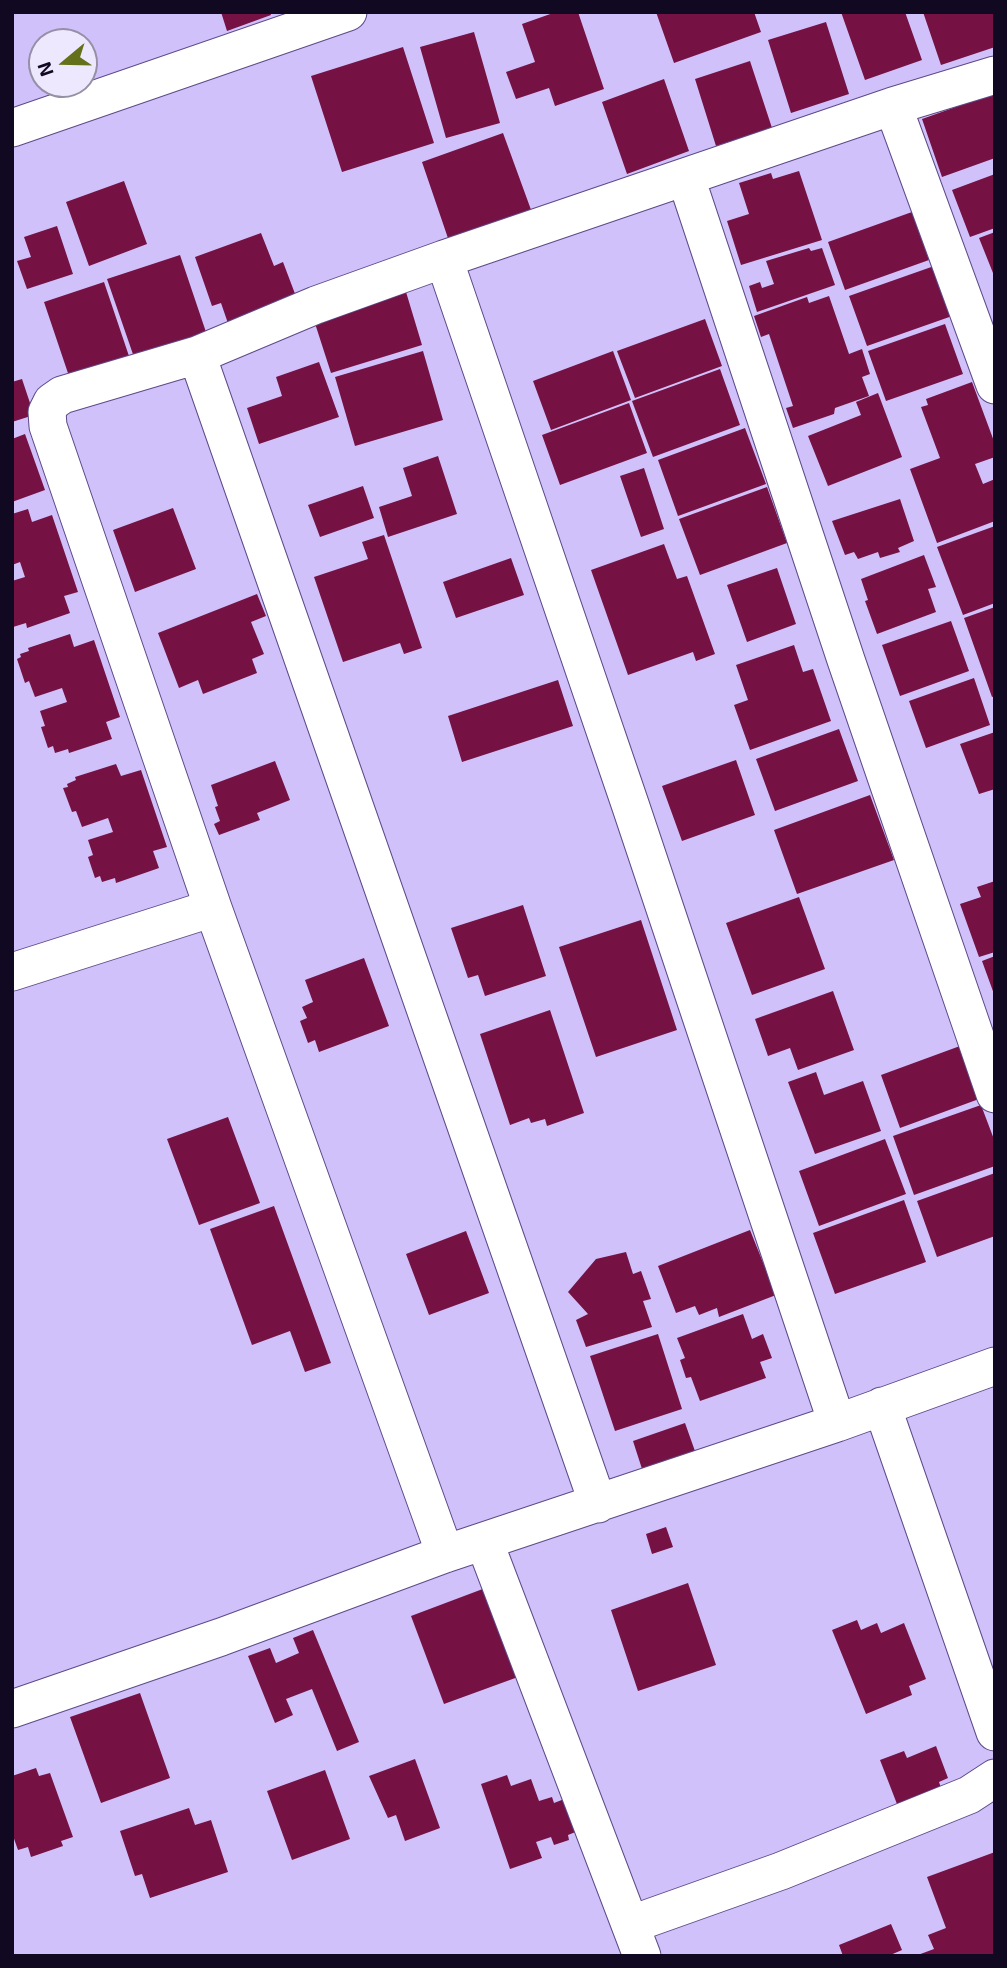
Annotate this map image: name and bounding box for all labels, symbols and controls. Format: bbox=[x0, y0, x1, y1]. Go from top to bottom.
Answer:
north arrow bbox=[28, 28, 98, 98]
text: N bbox=[31, 59, 58, 80]

